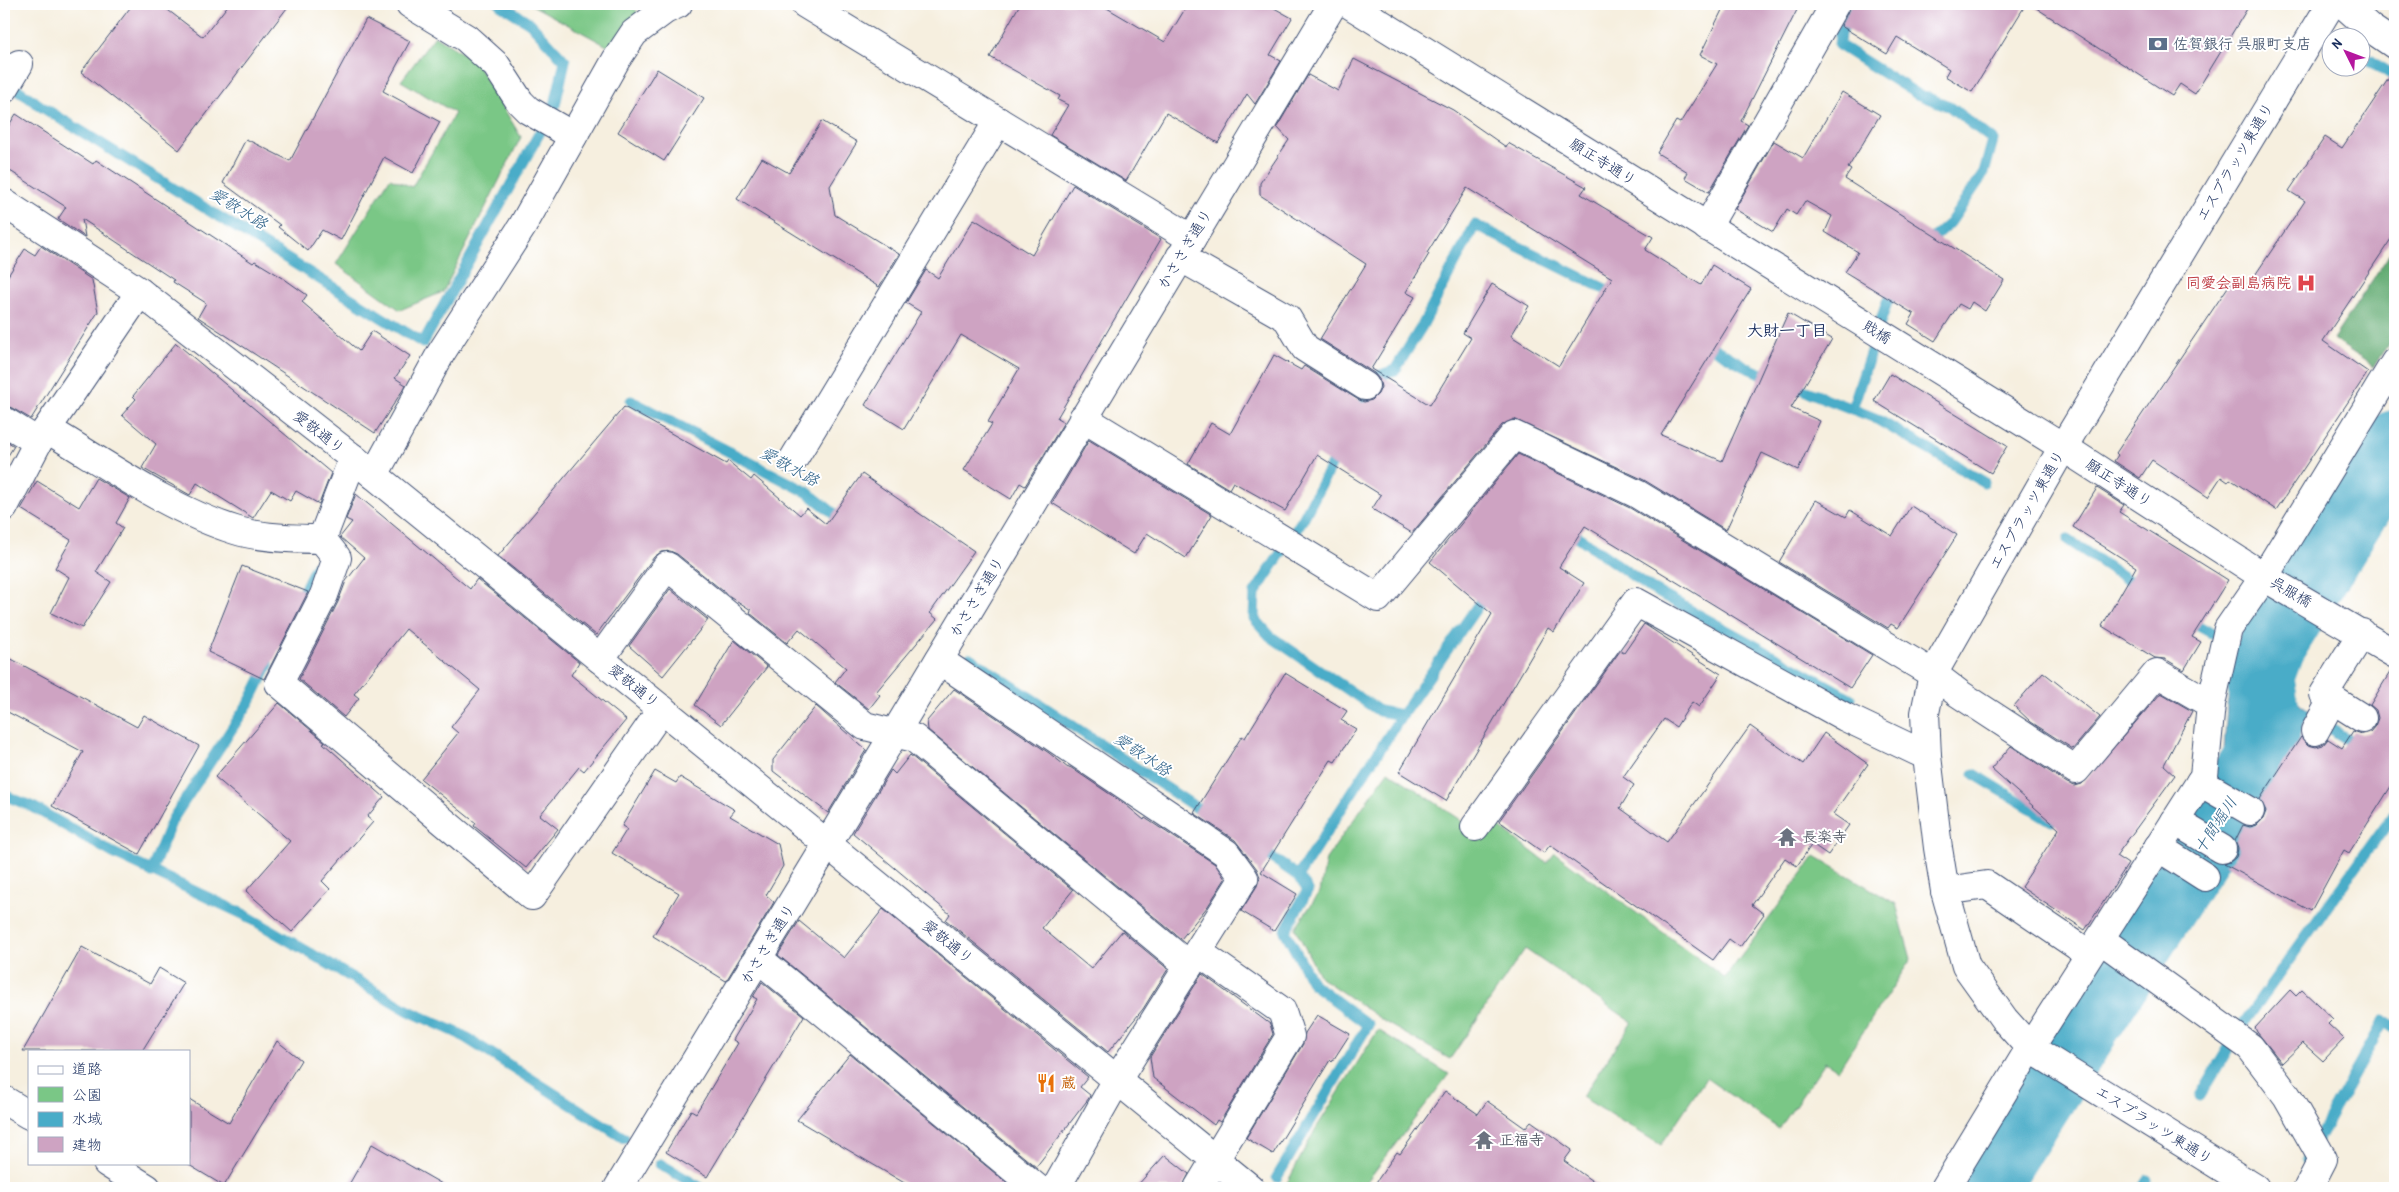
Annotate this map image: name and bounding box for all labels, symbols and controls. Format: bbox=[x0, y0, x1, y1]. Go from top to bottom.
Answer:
north arrow bbox=[2322, 28, 2372, 78]
bank icon: 佐賀銀行 呉服町支店 bbox=[2147, 33, 2169, 55]
place label: 佐賀銀行 呉服町支店 bbox=[2173, 33, 2311, 54]
text: N bbox=[2326, 33, 2346, 52]
street label: エスプラッツ東通り bbox=[2191, 98, 2278, 225]
street label: 願正寺通り bbox=[1566, 133, 1641, 190]
water label: 愛敬水路 bbox=[206, 182, 273, 235]
street label: かささぎ通り bbox=[1152, 205, 1217, 293]
place label: 同愛会副島病院 bbox=[2186, 272, 2291, 293]
hospital icon: 同愛会副島病院 bbox=[2295, 272, 2317, 294]
street label: 戝橋 bbox=[1859, 315, 1896, 348]
district label: 大財一丁目 bbox=[1747, 319, 1827, 341]
street label: 愛敬通り bbox=[289, 405, 349, 458]
water label: 愛敬水路 bbox=[757, 441, 824, 492]
street label: エスプラッツ東通り bbox=[1984, 446, 2069, 573]
street label: 願正寺通り bbox=[2082, 453, 2156, 512]
street label: かささぎ通り bbox=[944, 553, 1009, 641]
street label: 呉服橋 bbox=[2267, 571, 2316, 612]
street label: 愛敬通り bbox=[604, 659, 664, 713]
water label: 愛敬水路 bbox=[1110, 727, 1177, 782]
water label: 十間堀川 bbox=[2188, 792, 2242, 858]
temple icon: 長楽寺 bbox=[1776, 826, 1798, 848]
place label: 長楽寺 bbox=[1802, 826, 1847, 847]
street label: かささぎ通り bbox=[735, 900, 800, 988]
street label: 愛敬通り bbox=[918, 915, 978, 969]
legend bbox=[28, 1050, 190, 1164]
text: 道路 bbox=[72, 1058, 102, 1079]
restaurant icon: 蔵 bbox=[1035, 1072, 1057, 1094]
place label: 蔵 bbox=[1061, 1072, 1076, 1093]
street label: エスプラッツ東通り bbox=[2091, 1080, 2217, 1169]
text: 公園 bbox=[72, 1084, 102, 1105]
text: 水域 bbox=[72, 1108, 102, 1129]
temple icon: 正福寺 bbox=[1473, 1129, 1495, 1151]
place label: 正福寺 bbox=[1499, 1129, 1544, 1150]
text: 建物 bbox=[72, 1134, 102, 1155]

